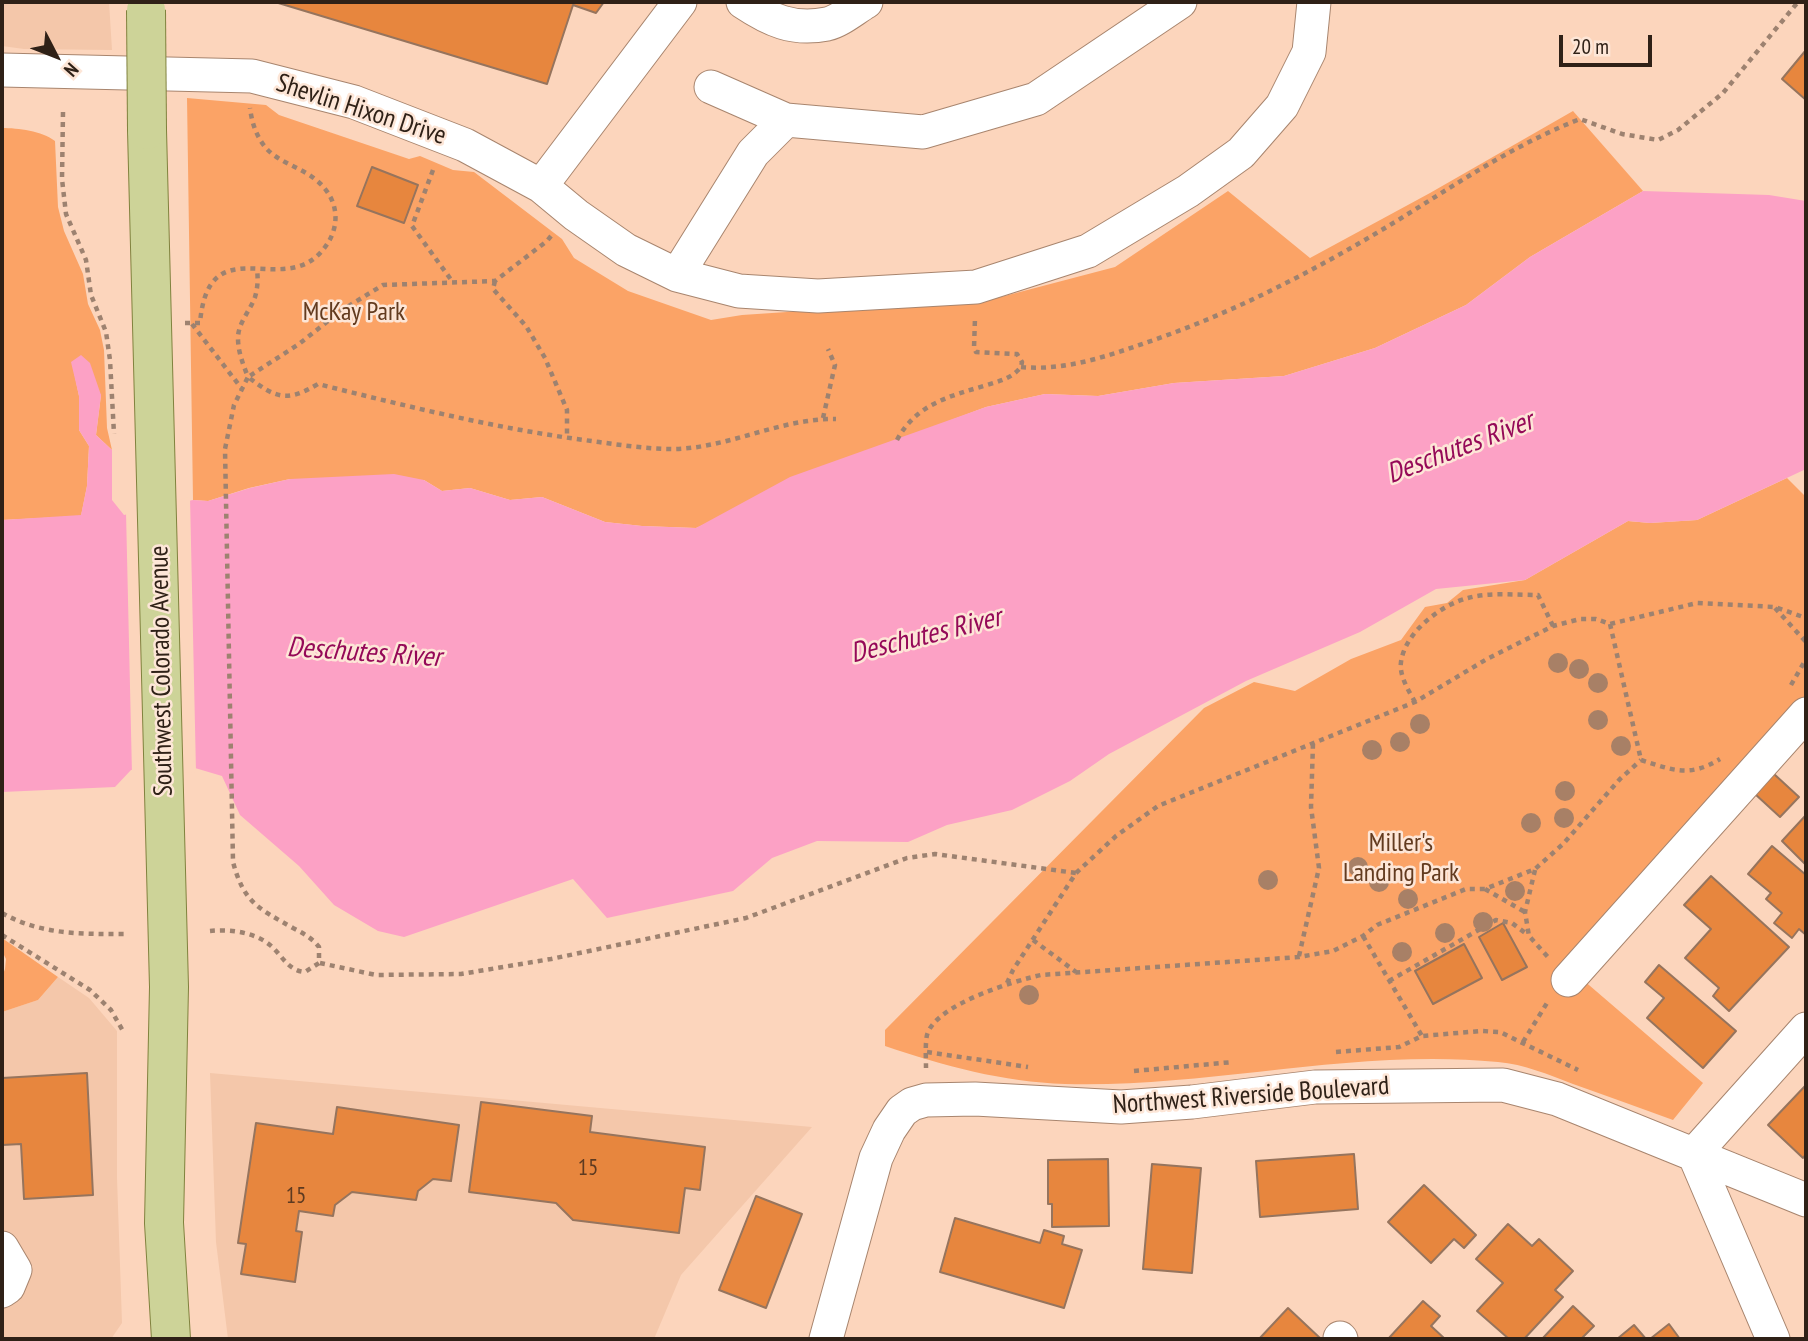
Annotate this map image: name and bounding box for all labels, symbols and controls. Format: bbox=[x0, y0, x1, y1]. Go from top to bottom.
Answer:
north arrow bbox=[21, 21, 91, 91]
scale bar bbox=[1563, 21, 1656, 65]
text: 20 m bbox=[1572, 33, 1609, 60]
text: N bbox=[59, 58, 84, 82]
street label: Shevlin Hixon Drive bbox=[272, 68, 450, 152]
park label: McKay Park bbox=[303, 297, 405, 329]
water label: Deschutes River bbox=[1382, 405, 1538, 491]
street label: Southwest Colorado Avenue bbox=[144, 545, 180, 797]
water label: Deschutes River bbox=[847, 601, 1005, 671]
water label: Deschutes River bbox=[286, 631, 442, 675]
park label: Miller's Landing Park bbox=[1343, 828, 1459, 890]
street label: Northwest Riverside Boulevard bbox=[1112, 1071, 1390, 1121]
house number: 15 bbox=[578, 1154, 598, 1182]
house number: 15 bbox=[286, 1182, 306, 1210]

